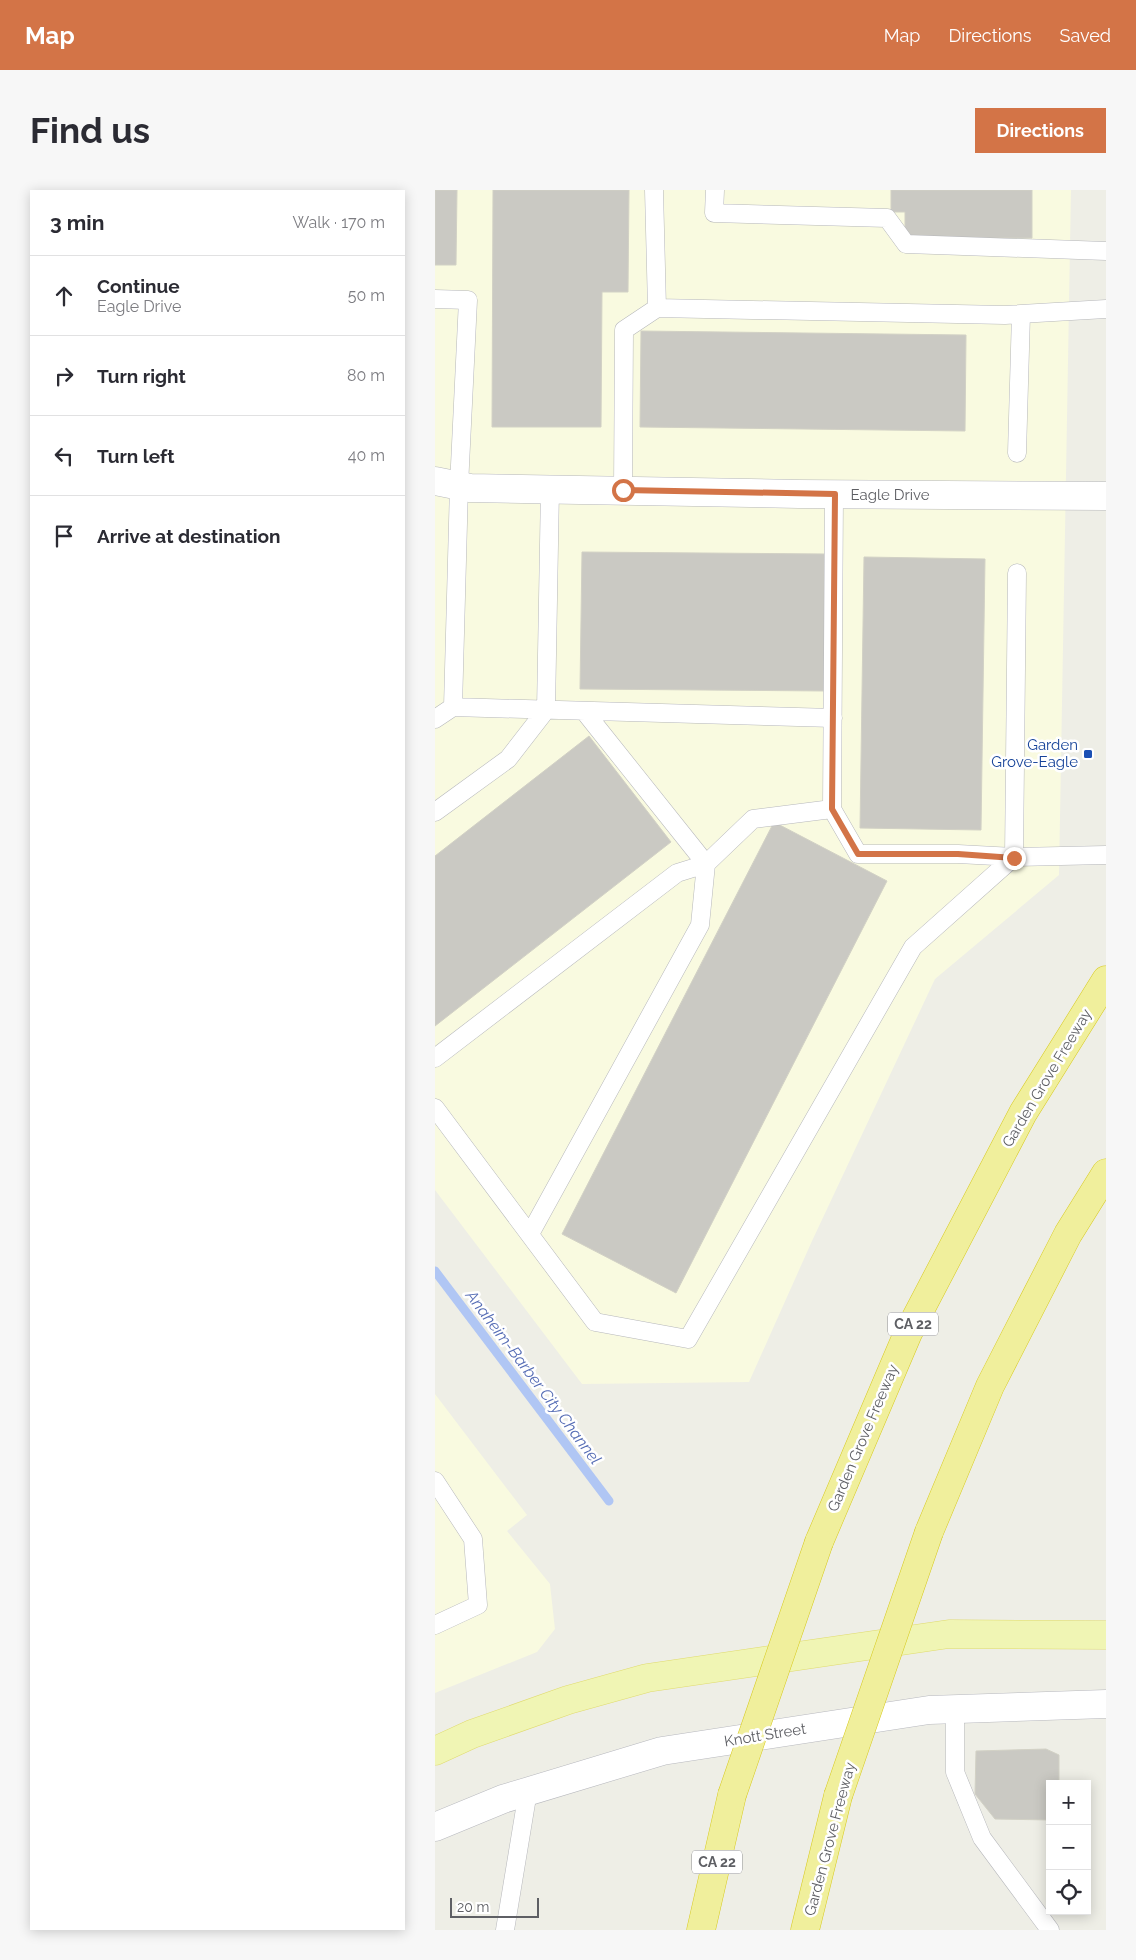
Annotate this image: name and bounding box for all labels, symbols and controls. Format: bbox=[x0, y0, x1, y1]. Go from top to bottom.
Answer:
text: Map bbox=[25, 21, 75, 50]
text: Map bbox=[884, 25, 920, 46]
text: Directions bbox=[948, 25, 1032, 46]
text: Saved bbox=[1060, 25, 1111, 46]
button: Directions bbox=[975, 108, 1106, 153]
text: Find us bbox=[30, 110, 150, 151]
text: 3 min bbox=[50, 210, 104, 235]
text: Walk · 170 m bbox=[293, 213, 385, 232]
text: Continue bbox=[97, 275, 180, 297]
icon: ahead bbox=[50, 282, 78, 310]
text: 50 m bbox=[348, 286, 385, 305]
text: Eagle Drive bbox=[97, 297, 181, 316]
icon: right bbox=[50, 362, 78, 390]
text: Turn right bbox=[97, 365, 186, 387]
text: 80 m bbox=[347, 366, 385, 385]
icon: left bbox=[50, 442, 78, 470]
text: Turn left bbox=[97, 445, 174, 467]
text: 40 m bbox=[348, 446, 385, 465]
route start bbox=[612, 479, 635, 502]
street label: Eagle Drive bbox=[850, 486, 930, 504]
icon: arrive bbox=[50, 522, 78, 550]
text: Arrive at destination bbox=[97, 525, 281, 547]
place label: Garden Grove-Eagle bbox=[991, 736, 1078, 771]
marker: Garden Grove-Eagle bbox=[1082, 748, 1094, 760]
route end bbox=[1003, 847, 1026, 870]
street label: Garden Grove Freeway bbox=[999, 1006, 1095, 1150]
water label: Anaheim-Barber City Channel bbox=[461, 1286, 605, 1468]
road number: CA 22 bbox=[888, 1312, 938, 1336]
street label: Garden Grove Freeway bbox=[824, 1362, 902, 1514]
street label: Knott Street bbox=[723, 1720, 807, 1750]
street label: Garden Grove Freeway bbox=[801, 1760, 859, 1918]
map controls bbox=[1046, 1780, 1091, 1915]
button: + bbox=[1046, 1780, 1091, 1825]
button: − bbox=[1046, 1825, 1091, 1870]
road number: CA 22 bbox=[692, 1850, 742, 1874]
button: locate bbox=[1046, 1870, 1091, 1915]
scale bar bbox=[450, 1895, 539, 1918]
text: 20 m bbox=[457, 1899, 489, 1915]

